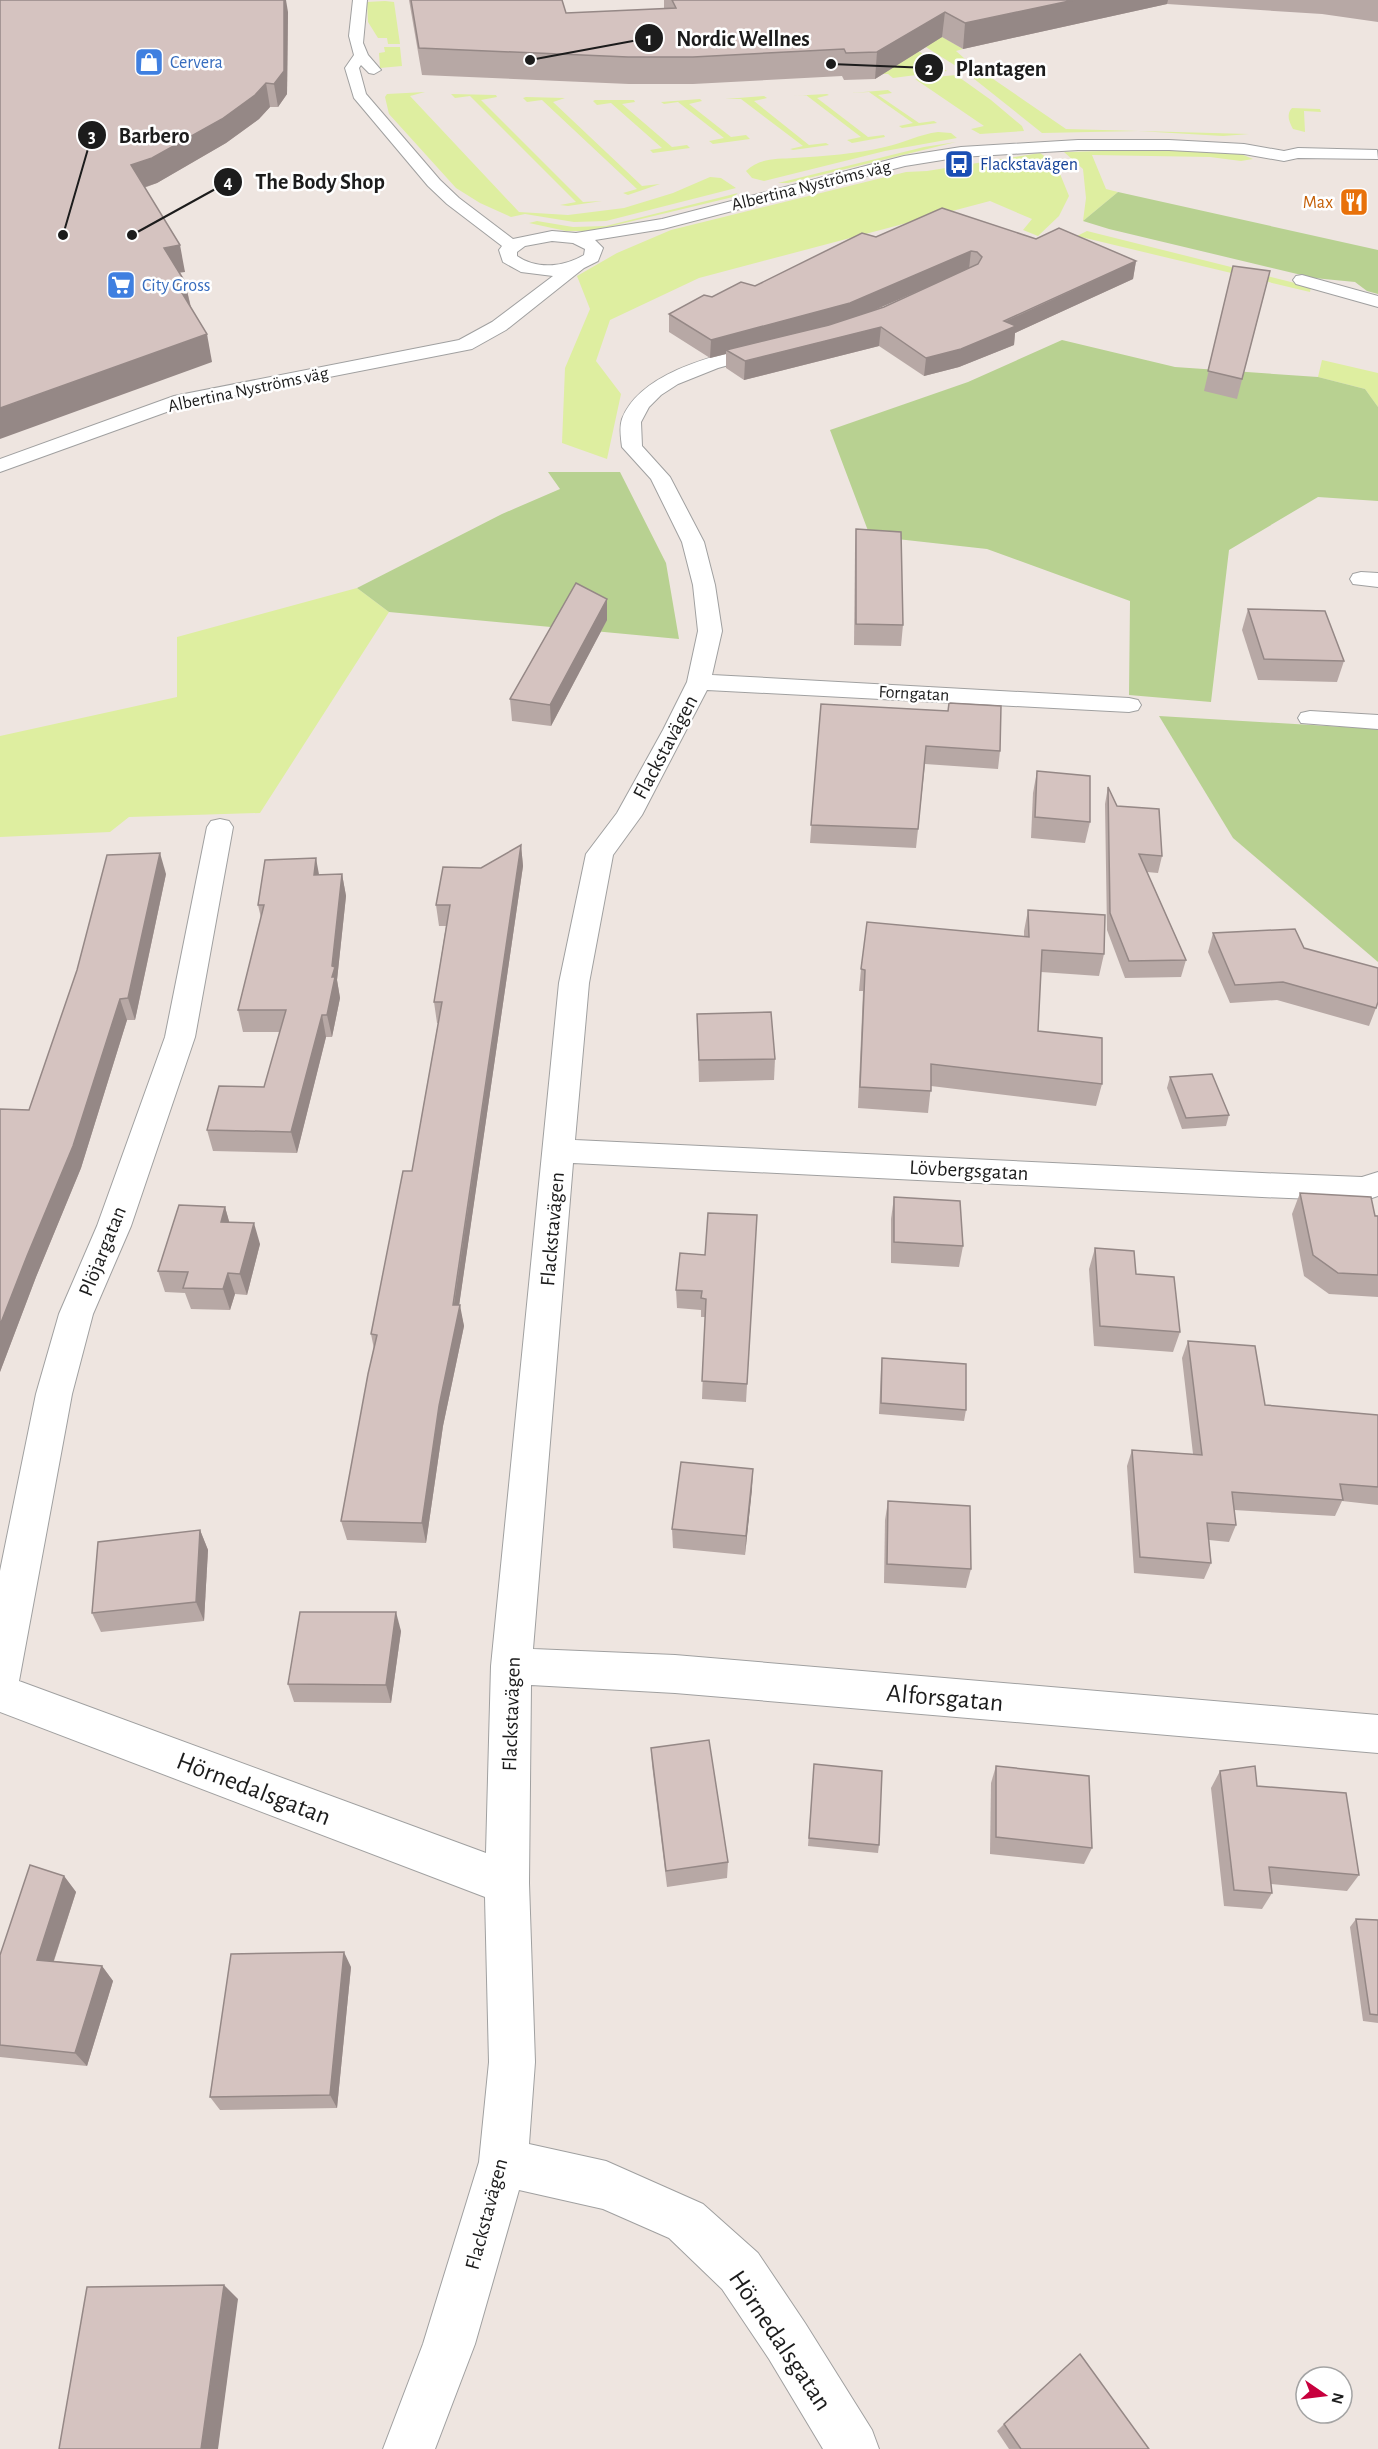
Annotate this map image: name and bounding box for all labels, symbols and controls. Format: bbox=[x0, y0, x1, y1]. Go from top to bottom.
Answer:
callout: Nordic Wellnes bbox=[634, 18, 822, 58]
text: Nordic Wellnes bbox=[676, 28, 810, 50]
text: 1 bbox=[646, 31, 652, 49]
shop icon: Cervera bbox=[133, 46, 165, 78]
callout: Plantagen bbox=[914, 48, 1059, 88]
place label: Cervera bbox=[170, 54, 223, 72]
text: Plantagen bbox=[956, 58, 1047, 80]
text: 2 bbox=[925, 61, 934, 79]
callout: Barbero bbox=[77, 115, 202, 155]
text: Barbero bbox=[118, 125, 190, 147]
text: 3 bbox=[88, 128, 96, 146]
bus stop icon: Flackstavägen bbox=[943, 148, 975, 180]
place label: Flackstavägen bbox=[980, 156, 1078, 174]
street label: Albertina Nyströms väg bbox=[730, 157, 893, 214]
callout: The Body Shop bbox=[213, 162, 397, 202]
text: The Body Shop bbox=[255, 171, 385, 194]
text: 4 bbox=[223, 174, 233, 192]
restaurant icon: Max bbox=[1338, 186, 1370, 218]
place label: Max bbox=[1303, 194, 1333, 212]
supermarket icon: City Gross bbox=[105, 269, 137, 301]
place label: City Gross bbox=[142, 277, 211, 295]
street label: Albertina Nyströms väg bbox=[166, 364, 330, 416]
street label: Forngatan bbox=[878, 683, 950, 705]
street label: Flackstavägen bbox=[629, 692, 702, 803]
street label: Lövbergsgatan bbox=[909, 1157, 1029, 1184]
street label: Flackstavägen bbox=[537, 1171, 568, 1287]
street label: Plöjargatan bbox=[75, 1203, 130, 1299]
street label: Flackstavägen bbox=[499, 1656, 524, 1772]
street label: Alforsgatan bbox=[885, 1680, 1004, 1716]
street label: Hörnedalsgatan bbox=[173, 1748, 334, 1830]
street label: Flackstavägen bbox=[462, 2156, 511, 2272]
street label: Hörnedalsgatan bbox=[724, 2266, 836, 2415]
north arrow bbox=[1294, 2365, 1354, 2425]
text: N bbox=[1328, 2391, 1347, 2406]

